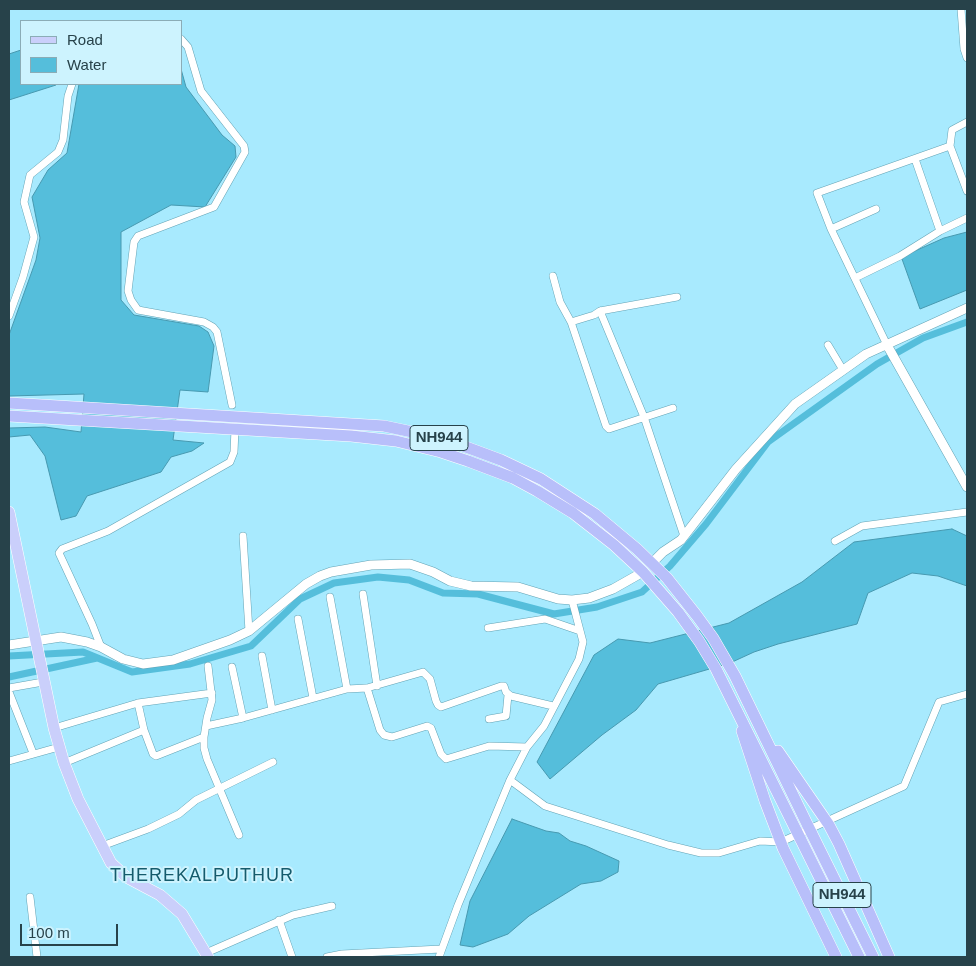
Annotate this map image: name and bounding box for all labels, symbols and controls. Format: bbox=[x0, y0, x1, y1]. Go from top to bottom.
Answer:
legend bbox=[20, 20, 182, 85]
text: Road bbox=[67, 31, 103, 48]
text: Water bbox=[67, 56, 106, 73]
road number: NH944 bbox=[410, 426, 468, 450]
district label: THEREKALPUTHUR bbox=[108, 865, 296, 887]
road number: NH944 bbox=[813, 882, 871, 908]
scale bar bbox=[22, 914, 120, 946]
text: 100 m bbox=[28, 924, 70, 941]

